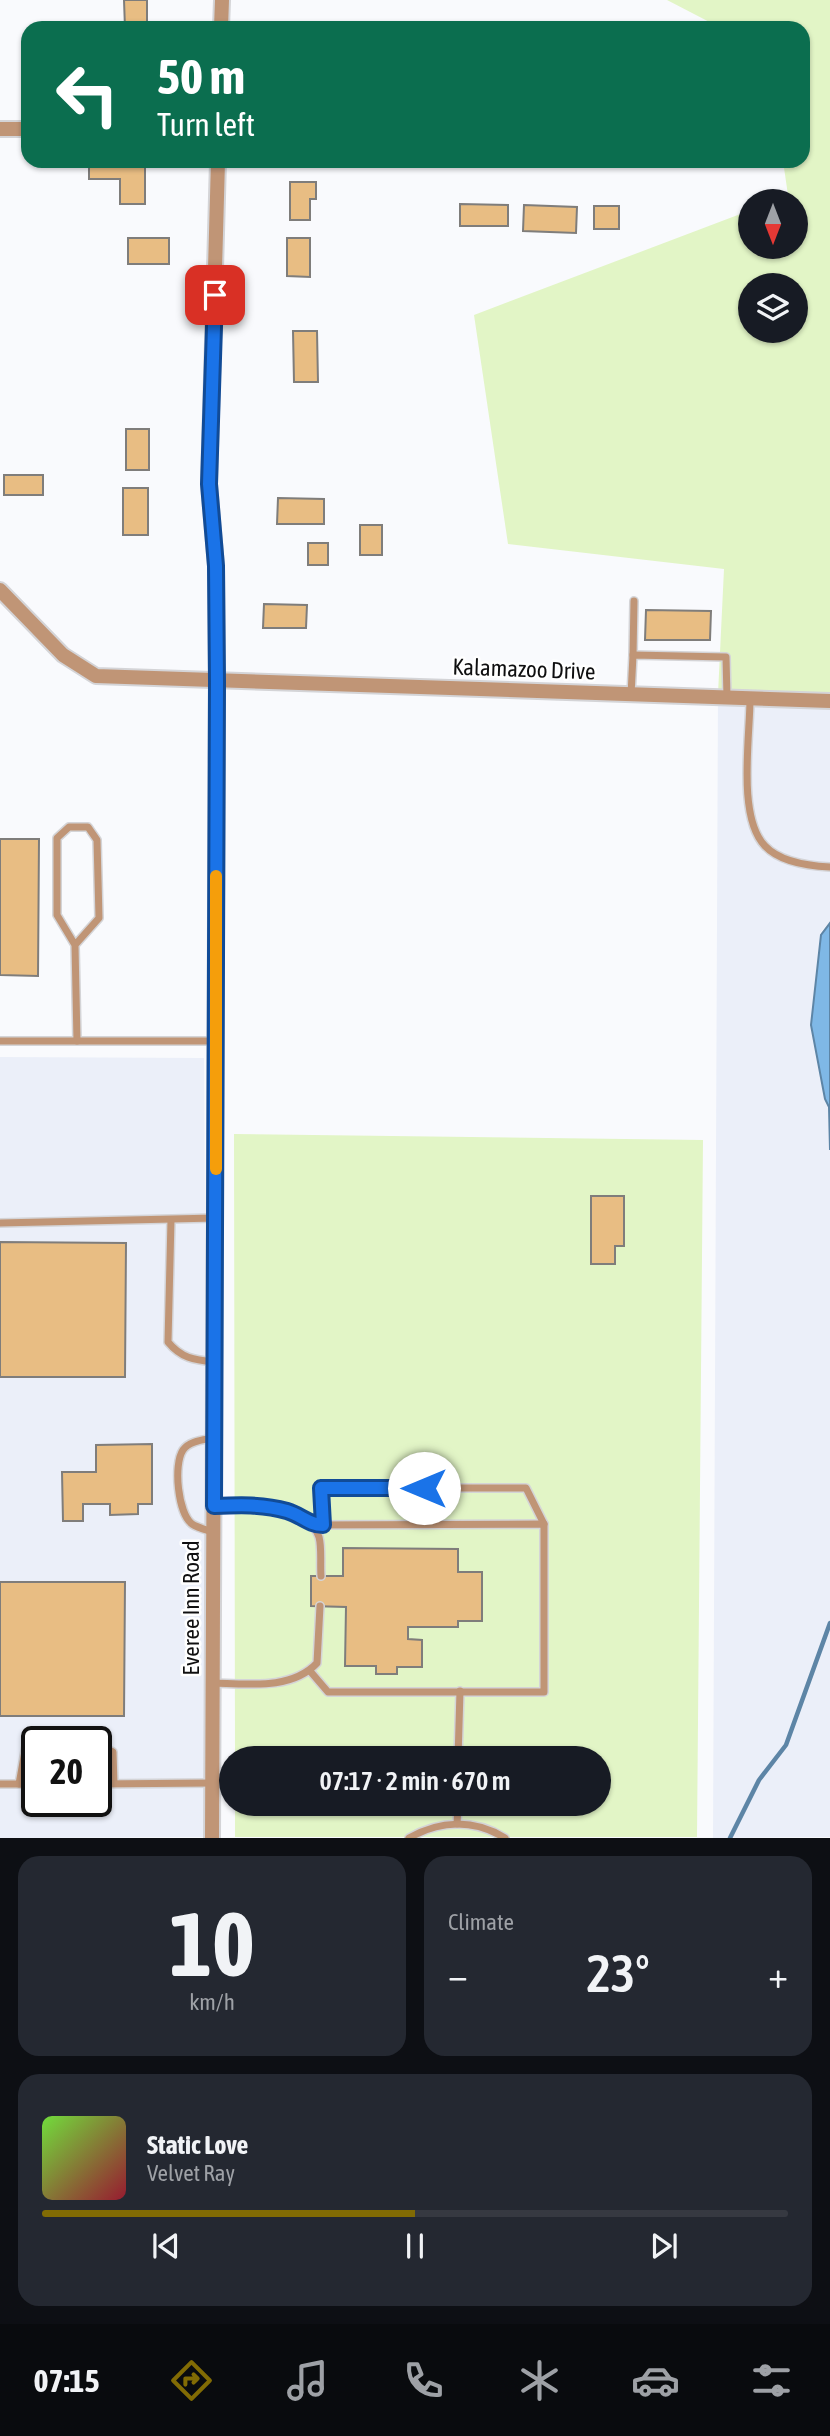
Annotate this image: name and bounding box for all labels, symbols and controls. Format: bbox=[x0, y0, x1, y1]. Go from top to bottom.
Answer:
text: 50 m bbox=[157, 48, 245, 104]
icon: left bbox=[42, 49, 133, 140]
text: Turn left bbox=[157, 106, 255, 143]
north arrow bbox=[738, 189, 808, 259]
map controls bbox=[738, 189, 808, 343]
pin bbox=[185, 265, 245, 325]
button: layers bbox=[738, 273, 808, 343]
icon: arrive bbox=[196, 276, 234, 314]
street label: Kalamazoo Drive bbox=[452, 654, 596, 684]
position arrow bbox=[387, 1451, 461, 1525]
street label: Everee Inn Road bbox=[178, 1540, 204, 1676]
speed limit sign: 20 bbox=[21, 1726, 112, 1817]
text: 07:17 · 2 min · 670 m bbox=[320, 1766, 510, 1796]
text: 10 bbox=[169, 1891, 255, 1995]
text: Climate bbox=[448, 1909, 514, 1935]
text: 23° bbox=[586, 1943, 650, 2003]
text: − bbox=[448, 1953, 468, 1996]
text: + bbox=[768, 1953, 788, 1996]
text: km/h bbox=[189, 1989, 235, 2015]
text: Static Love bbox=[147, 2130, 248, 2160]
text: Velvet Ray bbox=[147, 2160, 235, 2186]
icon: previous bbox=[147, 2227, 185, 2265]
icon: pause bbox=[396, 2227, 434, 2265]
icon: next bbox=[645, 2227, 683, 2265]
icon: directions bbox=[167, 2356, 216, 2405]
icon: music bbox=[283, 2356, 332, 2405]
icon: phone bbox=[399, 2356, 448, 2405]
icon: climate bbox=[515, 2356, 564, 2405]
icon: car bbox=[631, 2356, 680, 2405]
icon: filters bbox=[747, 2356, 796, 2405]
text: 07:15 bbox=[34, 2362, 99, 2399]

